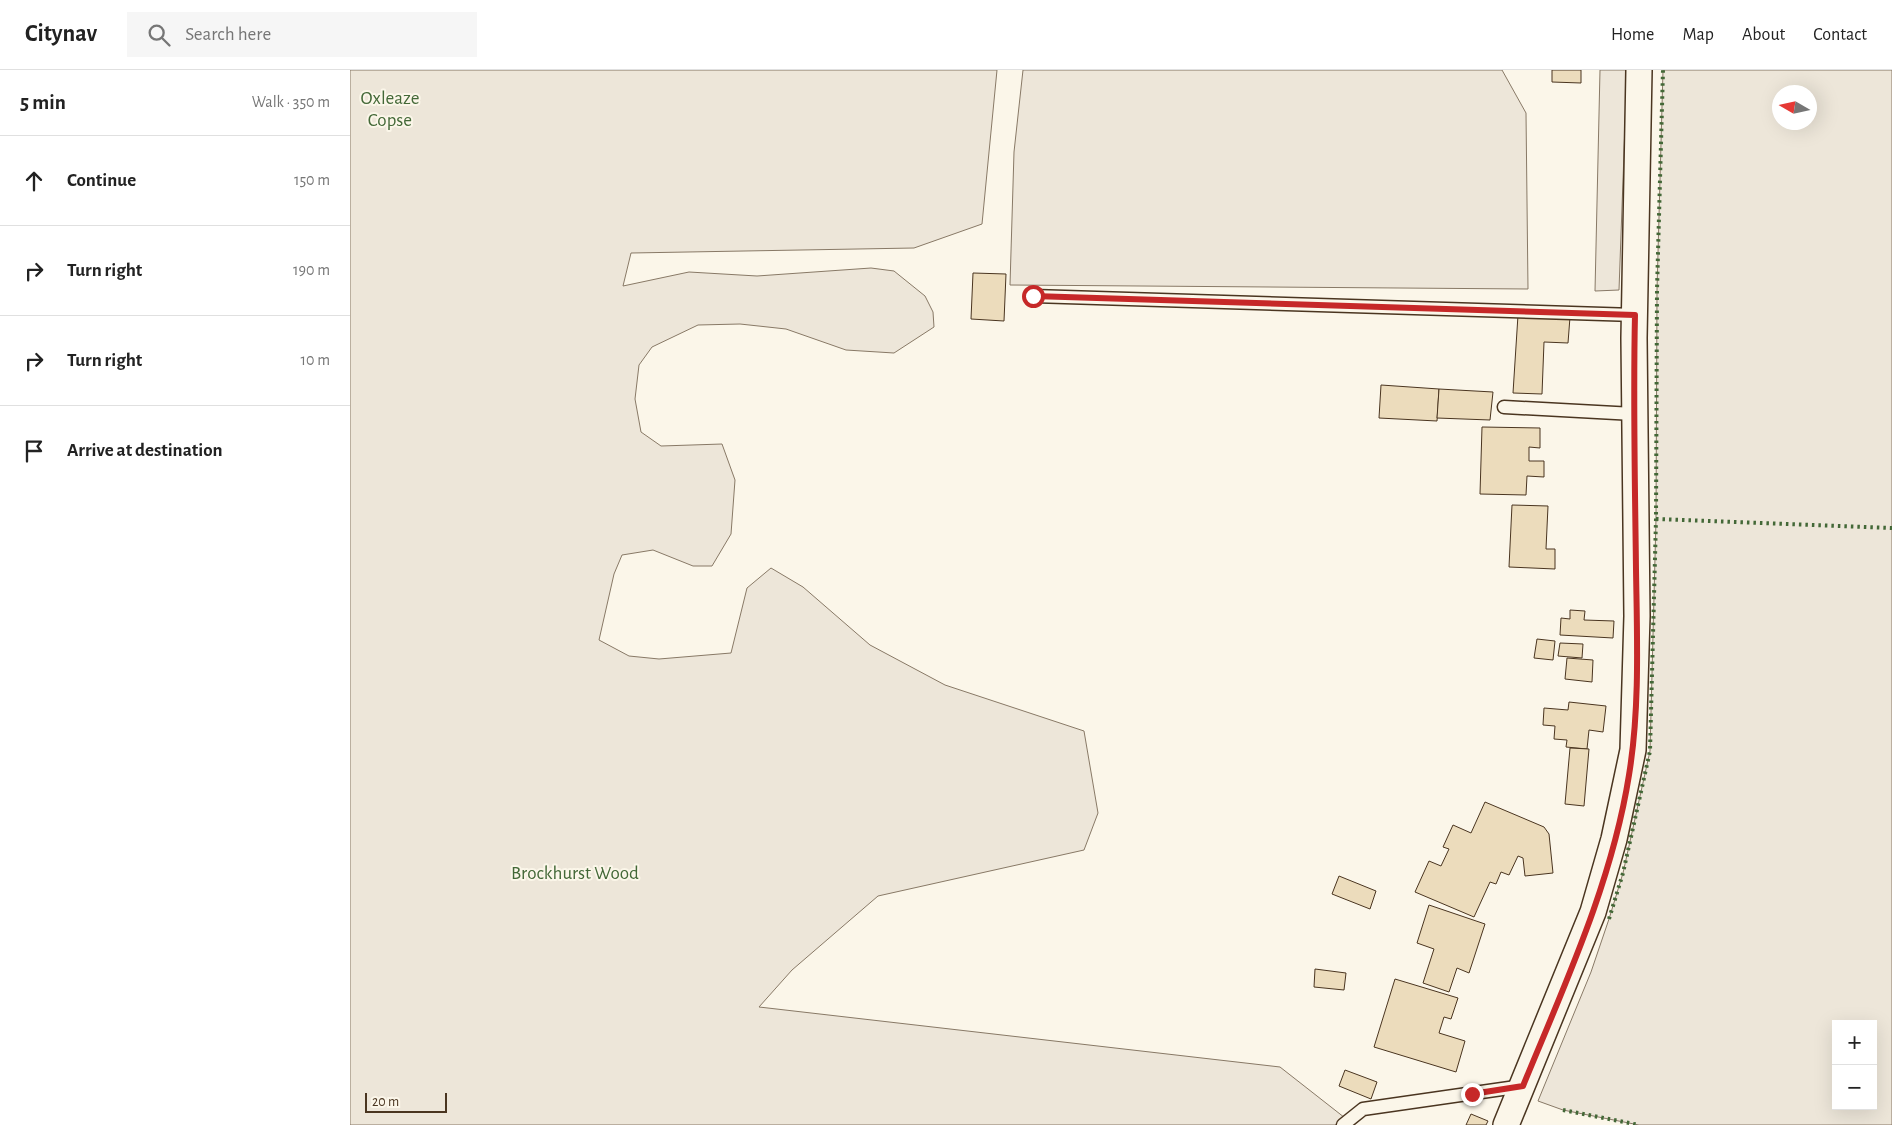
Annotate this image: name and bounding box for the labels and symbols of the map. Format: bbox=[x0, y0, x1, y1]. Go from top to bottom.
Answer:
north arrow bbox=[1772, 85, 1817, 130]
park label: Oxleaze Copse bbox=[361, 89, 419, 130]
route start bbox=[1022, 285, 1045, 308]
park label: Brockhurst Wood bbox=[511, 864, 639, 883]
route end bbox=[1461, 1083, 1484, 1106]
scale bar bbox=[365, 1090, 448, 1113]

